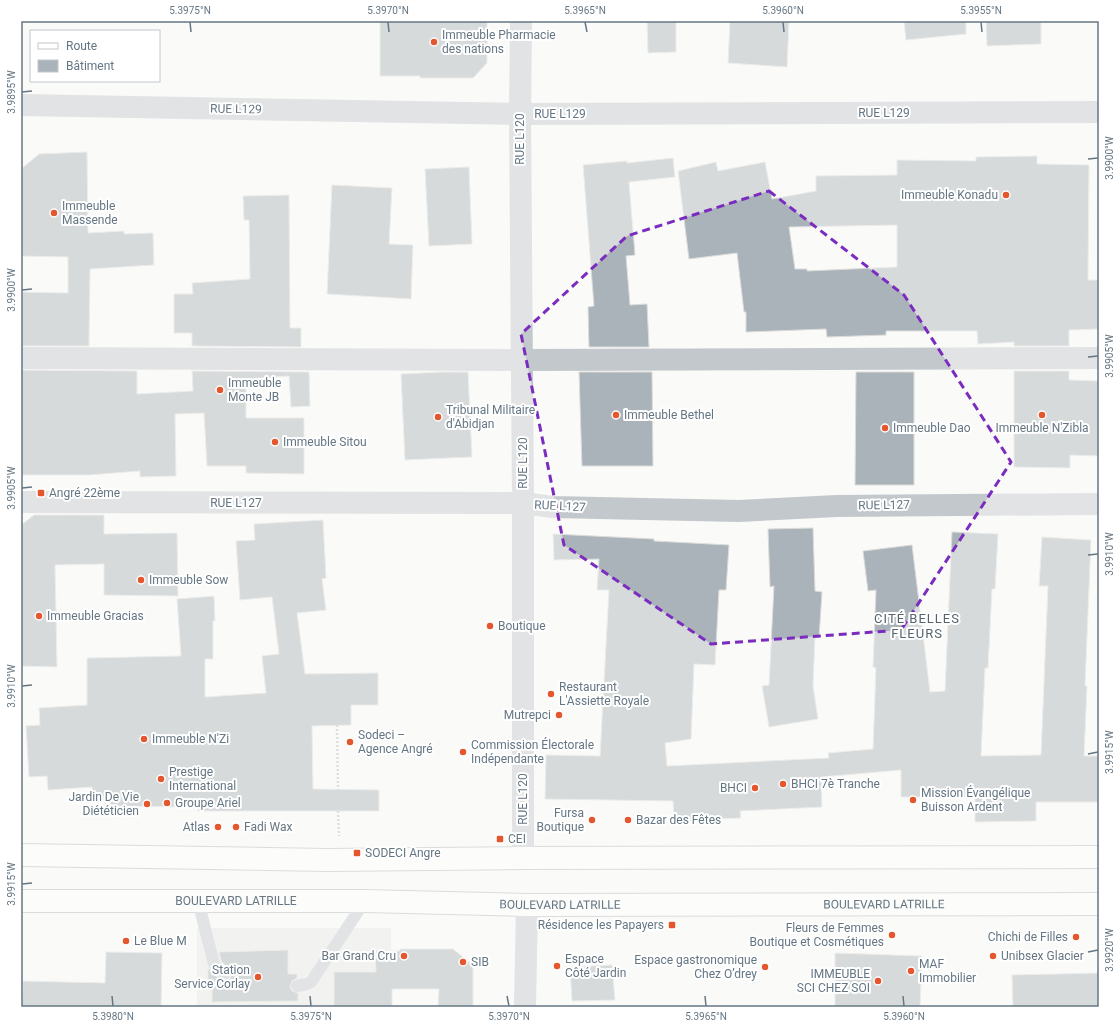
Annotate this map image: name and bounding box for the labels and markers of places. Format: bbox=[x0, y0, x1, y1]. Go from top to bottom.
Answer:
place label: Immeuble Pharmacie des nations bbox=[442, 28, 556, 56]
marker: Immeuble Pharmacie des nations bbox=[429, 37, 439, 47]
place label: Immeuble Konadu bbox=[901, 188, 998, 202]
marker: Immeuble Konadu bbox=[1001, 190, 1011, 200]
place label: Immeuble Massende bbox=[62, 199, 118, 227]
marker: Immeuble Massende bbox=[49, 208, 59, 218]
place label: Immeuble Monte JB bbox=[228, 376, 281, 404]
marker: Immeuble Monte JB bbox=[215, 385, 225, 395]
place label: Tribunal Militaire d'Abidjan bbox=[446, 403, 535, 431]
place label: Immeuble Bethel bbox=[624, 408, 714, 422]
marker: Immeuble Bethel bbox=[611, 410, 621, 420]
marker: Immeuble N'Zibla bbox=[1037, 410, 1047, 420]
marker: Tribunal Militaire d'Abidjan bbox=[433, 412, 443, 422]
place label: Immeuble Dao bbox=[893, 421, 971, 435]
place label: Immeuble N'Zibla bbox=[995, 421, 1089, 435]
marker: Immeuble Dao bbox=[880, 423, 890, 433]
place label: Immeuble Sitou bbox=[283, 435, 367, 449]
marker: Immeuble Sitou bbox=[270, 437, 280, 447]
place label: Angré 22ème bbox=[49, 486, 120, 500]
marker: Angré 22ème bbox=[36, 488, 46, 498]
place label: Immeuble Sow bbox=[149, 573, 228, 587]
marker: Immeuble Sow bbox=[136, 575, 146, 585]
place label: Immeuble Gracias bbox=[47, 609, 144, 623]
marker: Immeuble Gracias bbox=[34, 611, 44, 621]
place label: Boutique bbox=[498, 619, 546, 633]
marker: Boutique bbox=[485, 621, 495, 631]
place label: Restaurant L'Assiette Royale bbox=[559, 680, 649, 708]
marker: Restaurant L'Assiette Royale bbox=[546, 689, 556, 699]
place label: Mutrepci bbox=[504, 708, 551, 722]
marker: Mutrepci bbox=[554, 710, 564, 720]
place label: Sodeci – Agence Angré bbox=[358, 728, 433, 756]
place label: Immeuble N'Zi bbox=[152, 732, 229, 746]
marker: Immeuble N'Zi bbox=[139, 734, 149, 744]
marker: Sodeci – Agence Angré bbox=[345, 737, 355, 747]
place label: Commission Électorale Indépendante bbox=[471, 737, 594, 766]
marker: Commission Électorale Indépendante bbox=[458, 747, 468, 757]
place label: Prestige International bbox=[169, 765, 236, 793]
marker: Prestige International bbox=[156, 774, 166, 784]
place label: BHCI 7è Tranche bbox=[791, 777, 880, 791]
marker: BHCI 7è Tranche bbox=[778, 779, 788, 789]
place label: BHCI bbox=[720, 781, 747, 795]
marker: BHCI bbox=[750, 783, 760, 793]
place label: Mission Évangélique Buisson Ardent bbox=[921, 785, 1030, 814]
place label: Jardin De Vie Diététicien bbox=[68, 790, 139, 818]
marker: Mission Évangélique Buisson Ardent bbox=[908, 795, 918, 805]
place label: Groupe Ariel bbox=[175, 796, 241, 810]
marker: Groupe Ariel bbox=[162, 798, 172, 808]
marker: Jardin De Vie Diététicien bbox=[142, 799, 152, 809]
place label: Fursa Boutique bbox=[536, 806, 584, 834]
place label: Bazar des Fêtes bbox=[636, 813, 721, 827]
marker: Fursa Boutique bbox=[587, 815, 597, 825]
marker: Bazar des Fêtes bbox=[623, 815, 633, 825]
place label: Atlas bbox=[183, 820, 210, 834]
place label: Fadi Wax bbox=[244, 820, 293, 834]
marker: Atlas bbox=[213, 822, 223, 832]
marker: Fadi Wax bbox=[231, 822, 241, 832]
place label: CEI bbox=[508, 832, 526, 846]
marker: CEI bbox=[495, 834, 505, 844]
place label: SODECI Angre bbox=[365, 846, 441, 860]
marker: SODECI Angre bbox=[352, 848, 362, 858]
place label: Résidence les Papayers bbox=[538, 918, 664, 932]
marker: Résidence les Papayers bbox=[667, 920, 677, 930]
place label: Fleurs de Femmes Boutique et Cosmétiques bbox=[750, 921, 884, 949]
marker: Fleurs de Femmes Boutique et Cosmétiques bbox=[887, 930, 897, 940]
place label: Chichi de Filles bbox=[988, 930, 1068, 944]
marker: Chichi de Filles bbox=[1071, 932, 1081, 942]
place label: Le Blue M bbox=[134, 934, 187, 948]
marker: Le Blue M bbox=[121, 936, 131, 946]
place label: Bar Grand Cru bbox=[322, 949, 396, 963]
place label: Unibsex Glacier bbox=[1001, 949, 1084, 963]
marker: Bar Grand Cru bbox=[399, 951, 409, 961]
marker: Unibsex Glacier bbox=[988, 951, 998, 961]
place label: Espace Côté Jardin bbox=[565, 952, 626, 980]
place label: Espace gastronomique Chez O’drey bbox=[634, 953, 757, 981]
place label: SIB bbox=[471, 955, 489, 969]
marker: SIB bbox=[458, 957, 468, 967]
place label: MAF Immobilier bbox=[919, 957, 976, 985]
marker: Espace Côté Jardin bbox=[552, 961, 562, 971]
marker: Espace gastronomique Chez O’drey bbox=[760, 962, 770, 972]
place label: Station Service Corlay bbox=[174, 963, 250, 991]
marker: MAF Immobilier bbox=[906, 966, 916, 976]
place label: IMMEUBLE SCI CHEZ SOI bbox=[797, 967, 870, 995]
marker: Station Service Corlay bbox=[253, 972, 263, 982]
marker: IMMEUBLE SCI CHEZ SOI bbox=[873, 976, 883, 986]

